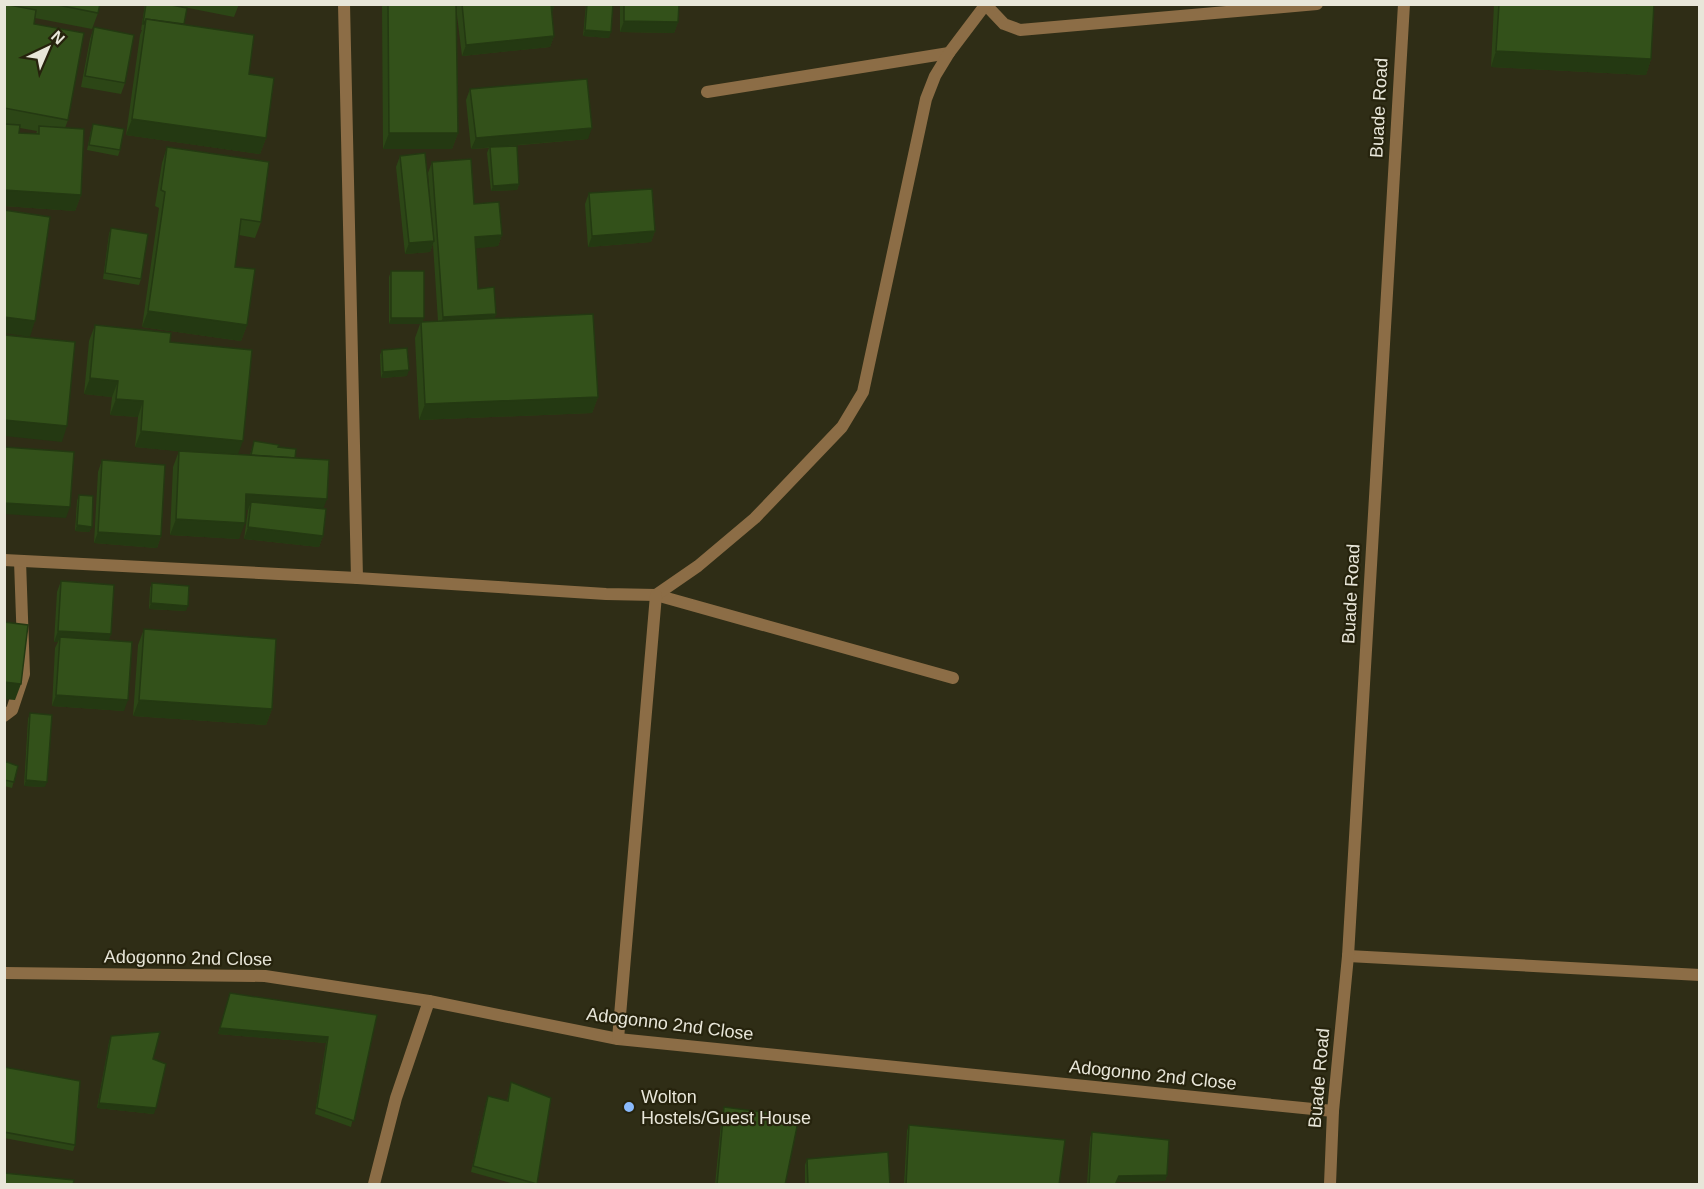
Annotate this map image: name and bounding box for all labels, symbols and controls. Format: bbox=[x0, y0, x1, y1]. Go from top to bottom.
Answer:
north arrow bbox=[18, 18, 78, 78]
text: N bbox=[48, 27, 68, 48]
street label: Buade Road bbox=[1366, 57, 1392, 159]
street label: Buade Road bbox=[1338, 543, 1364, 645]
street label: Adogonno 2nd Close bbox=[104, 947, 272, 969]
street label: Adogonno 2nd Close bbox=[585, 1004, 755, 1044]
street label: Buade Road bbox=[1305, 1027, 1333, 1129]
street label: Adogonno 2nd Close bbox=[1068, 1056, 1238, 1094]
place label: Wolton Hostels/Guest House bbox=[641, 1087, 811, 1128]
marker: Wolton Hostels/Guest House bbox=[622, 1100, 636, 1114]

